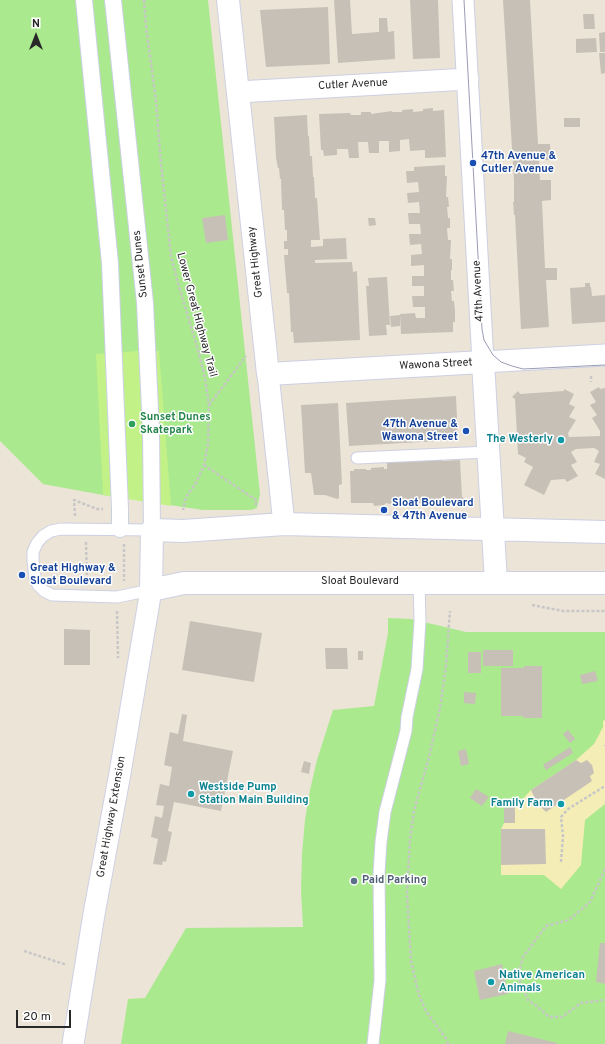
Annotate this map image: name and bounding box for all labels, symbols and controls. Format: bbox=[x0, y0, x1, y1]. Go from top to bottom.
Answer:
north arrow bbox=[16, 16, 56, 56]
text: N bbox=[32, 17, 40, 31]
street label: Cutler Avenue bbox=[318, 77, 388, 93]
place label: 47th Avenue & Cutler Avenue bbox=[481, 150, 556, 176]
marker: 47th Avenue & Cutler Avenue bbox=[468, 158, 478, 168]
street label: Great Highway bbox=[246, 226, 266, 298]
street label: Sunset Dunes bbox=[131, 230, 151, 298]
street label: Lower Great Highway Trail bbox=[173, 251, 219, 379]
street label: 47th Avenue bbox=[471, 260, 487, 322]
street label: Wawona Street bbox=[399, 356, 473, 374]
place label: Sunset Dunes Skatepark bbox=[140, 411, 211, 437]
place label: 47th Avenue & Wawona Street bbox=[382, 418, 458, 444]
marker: Sunset Dunes Skatepark bbox=[127, 419, 137, 429]
marker: 47th Avenue & Wawona Street bbox=[461, 426, 471, 436]
place label: The Westerly bbox=[486, 433, 553, 447]
marker: The Westerly bbox=[556, 435, 566, 445]
place label: Sloat Boulevard & 47th Avenue bbox=[392, 497, 473, 523]
marker: Sloat Boulevard & 47th Avenue bbox=[379, 505, 389, 515]
place label: Great Highway & Sloat Boulevard bbox=[30, 562, 116, 588]
marker: Great Highway & Sloat Boulevard bbox=[17, 570, 27, 580]
street label: Sloat Boulevard bbox=[321, 575, 399, 589]
street label: Great Highway Extension bbox=[95, 755, 129, 879]
place label: Westside Pump Station Main Building bbox=[199, 781, 309, 807]
marker: Westside Pump Station Main Building bbox=[186, 789, 196, 799]
place label: Family Farm bbox=[491, 797, 553, 811]
marker: Family Farm bbox=[556, 799, 566, 809]
place label: Paid Parking bbox=[362, 874, 427, 888]
marker: Paid Parking bbox=[349, 876, 359, 886]
place label: Native American Animals bbox=[499, 969, 585, 995]
marker: Native American Animals bbox=[486, 977, 496, 987]
scale bar bbox=[18, 1002, 73, 1028]
text: 20 m bbox=[23, 1009, 51, 1025]

